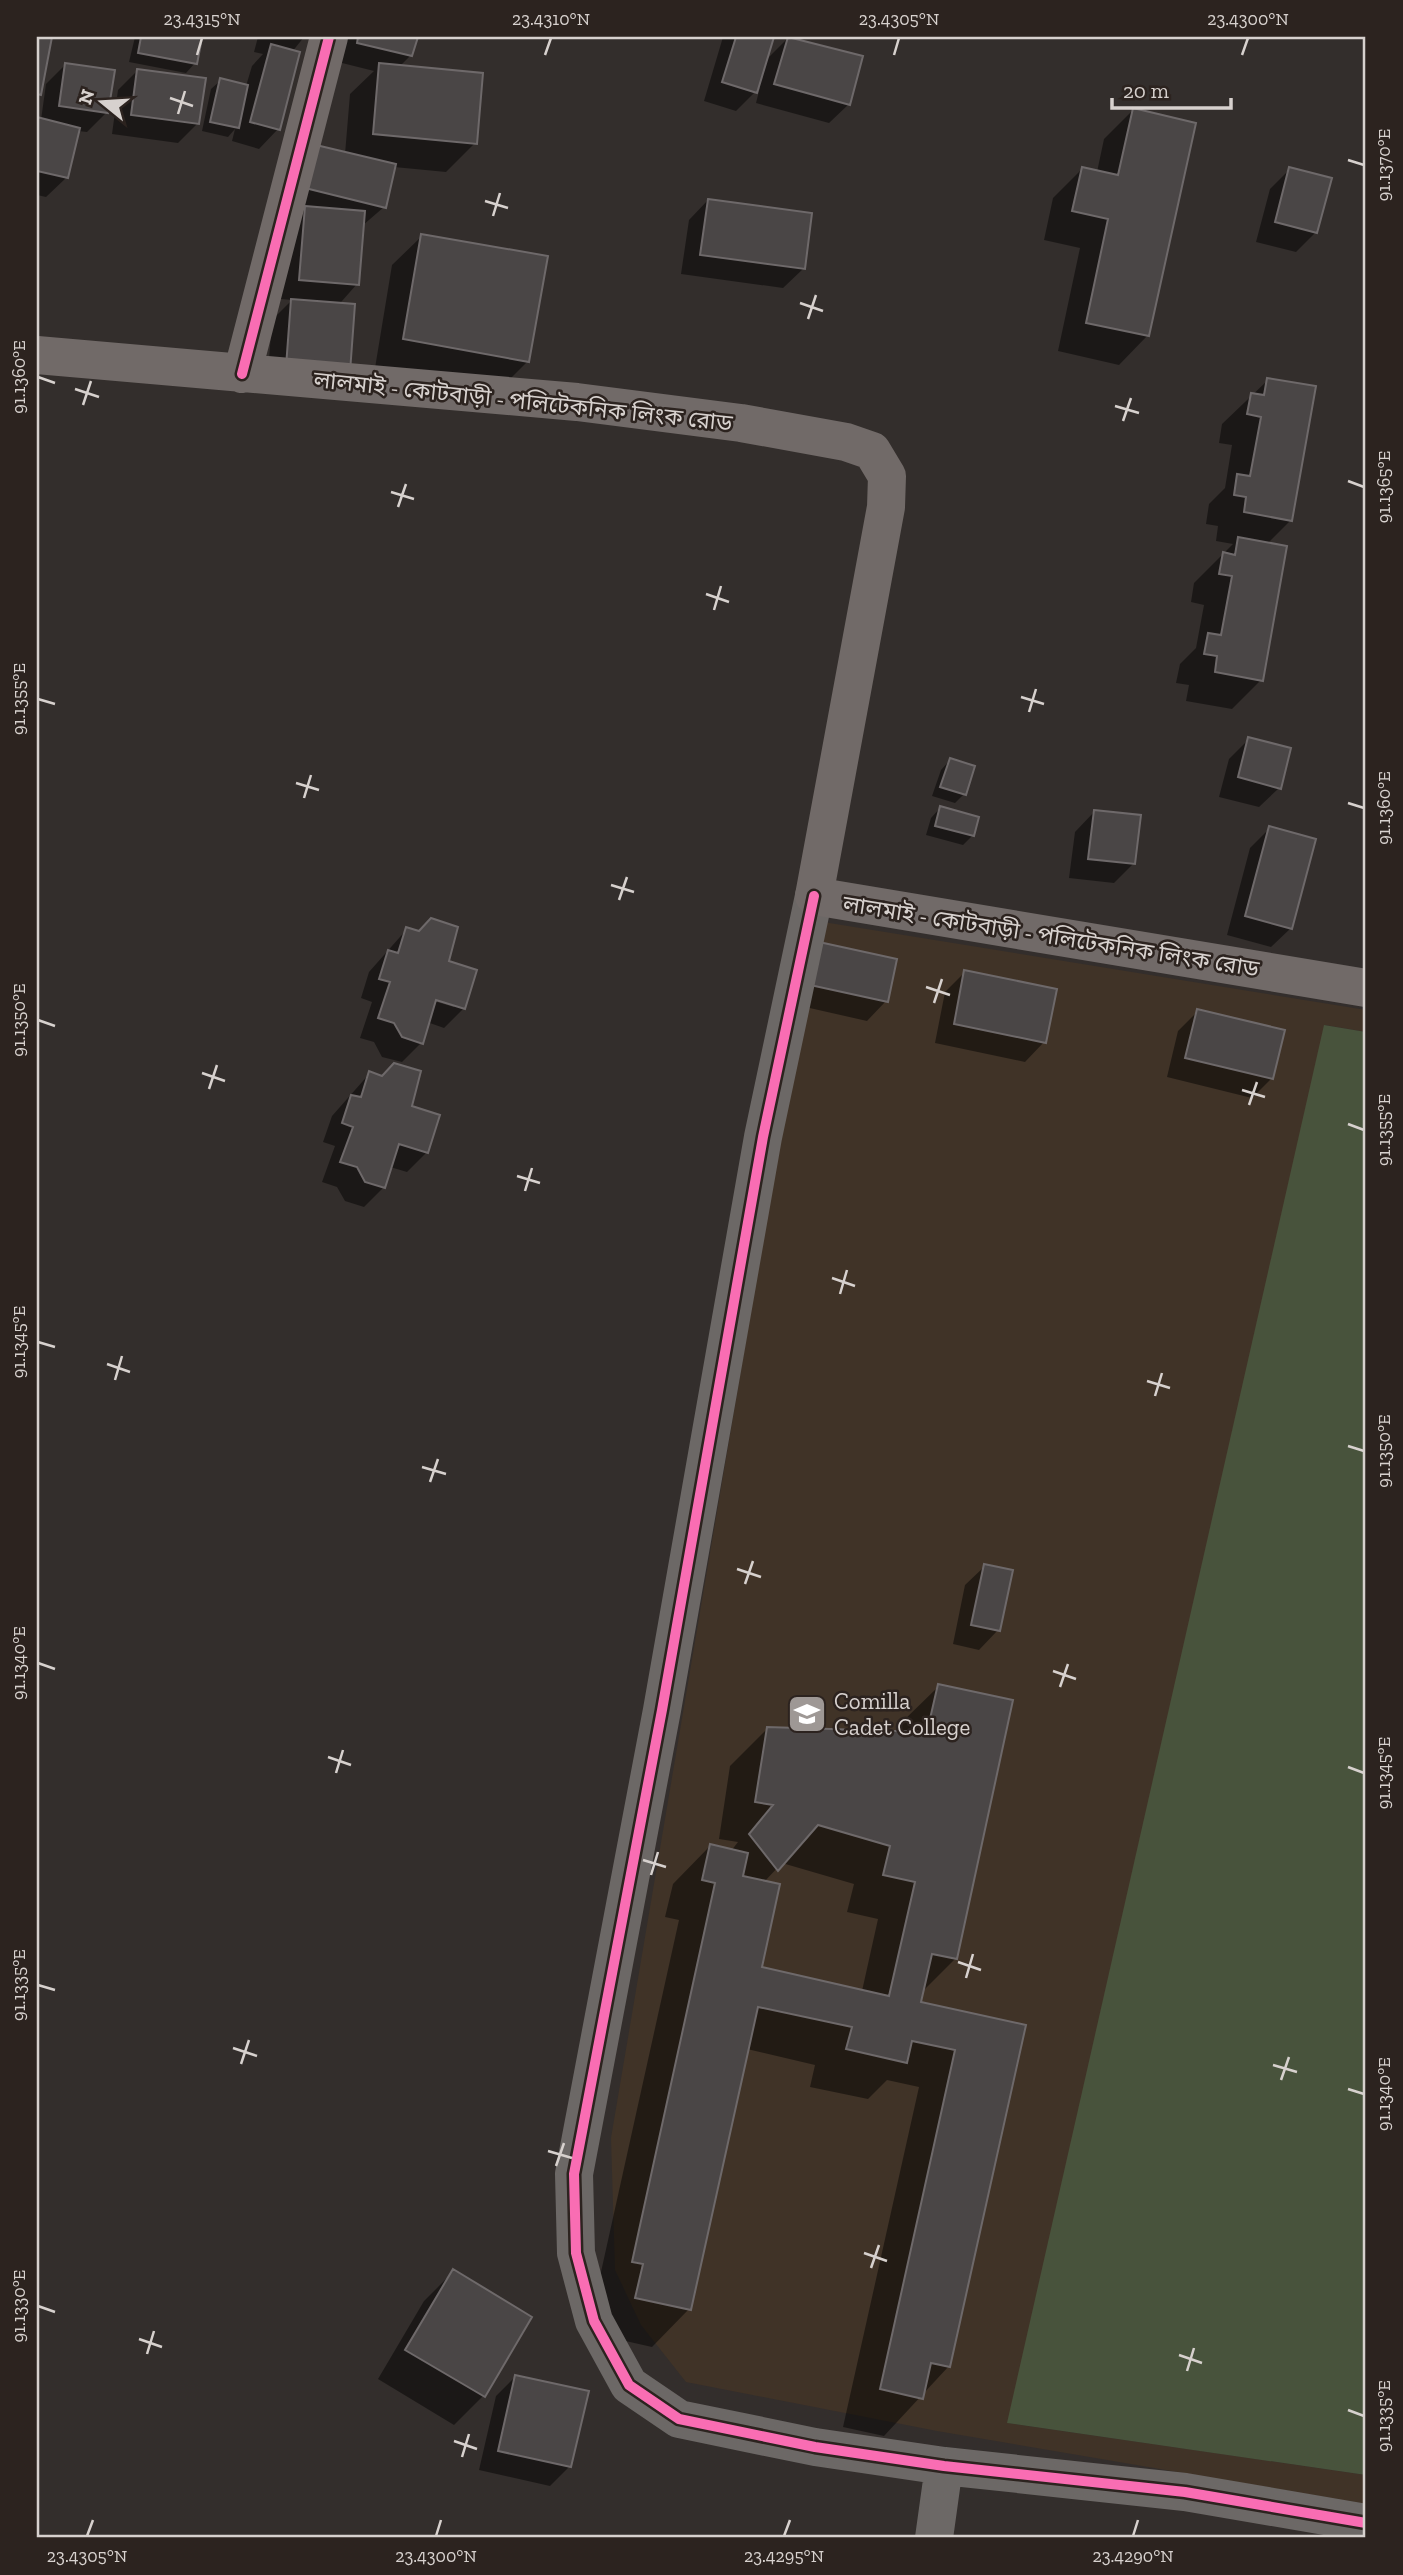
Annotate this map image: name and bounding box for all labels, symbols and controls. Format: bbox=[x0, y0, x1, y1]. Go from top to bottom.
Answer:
text: 23.4315°N bbox=[164, 8, 240, 30]
text: 23.4310°N bbox=[512, 8, 590, 30]
text: 23.4305°N bbox=[859, 8, 939, 30]
text: 23.4300°N bbox=[1207, 8, 1289, 30]
north arrow bbox=[66, 66, 136, 136]
scale bar bbox=[1112, 66, 1232, 110]
text: 20 m bbox=[1123, 78, 1169, 103]
text: N bbox=[73, 86, 99, 107]
text: 91.1370°E bbox=[1373, 129, 1395, 201]
text: 91.1360°E bbox=[8, 340, 30, 414]
street label: লালমাই - কোটবাড়ী - পলিটেকনিক লিংক রোড bbox=[311, 365, 734, 437]
text: 91.1365°E bbox=[1373, 451, 1395, 523]
text: 91.1355°E bbox=[8, 663, 30, 735]
text: 91.1360°E bbox=[1373, 771, 1395, 845]
street label: লালমাই - কোটবাড়ী - পলিটেকনিক লিংক রোড bbox=[840, 889, 1262, 983]
text: 91.1350°E bbox=[8, 983, 30, 1057]
text: 91.1355°E bbox=[1373, 1094, 1395, 1166]
text: 91.1345°E bbox=[8, 1306, 30, 1378]
text: 91.1350°E bbox=[1373, 1414, 1395, 1488]
text: 91.1340°E bbox=[8, 1626, 30, 1700]
place label: Comilla Cadet College bbox=[834, 1687, 970, 1741]
school or university icon: Comilla Cadet College bbox=[786, 1693, 828, 1735]
text: 91.1345°E bbox=[1373, 1737, 1395, 1809]
text: 91.1335°E bbox=[8, 1949, 30, 2021]
text: 91.1340°E bbox=[1373, 2057, 1395, 2131]
text: 91.1330°E bbox=[8, 2270, 30, 2342]
text: 91.1335°E bbox=[1373, 2380, 1395, 2452]
text: 23.4305°N bbox=[47, 2545, 127, 2567]
text: 23.4300°N bbox=[395, 2545, 477, 2567]
text: 23.4295°N bbox=[744, 2545, 824, 2567]
text: 23.4290°N bbox=[1092, 2545, 1174, 2567]

